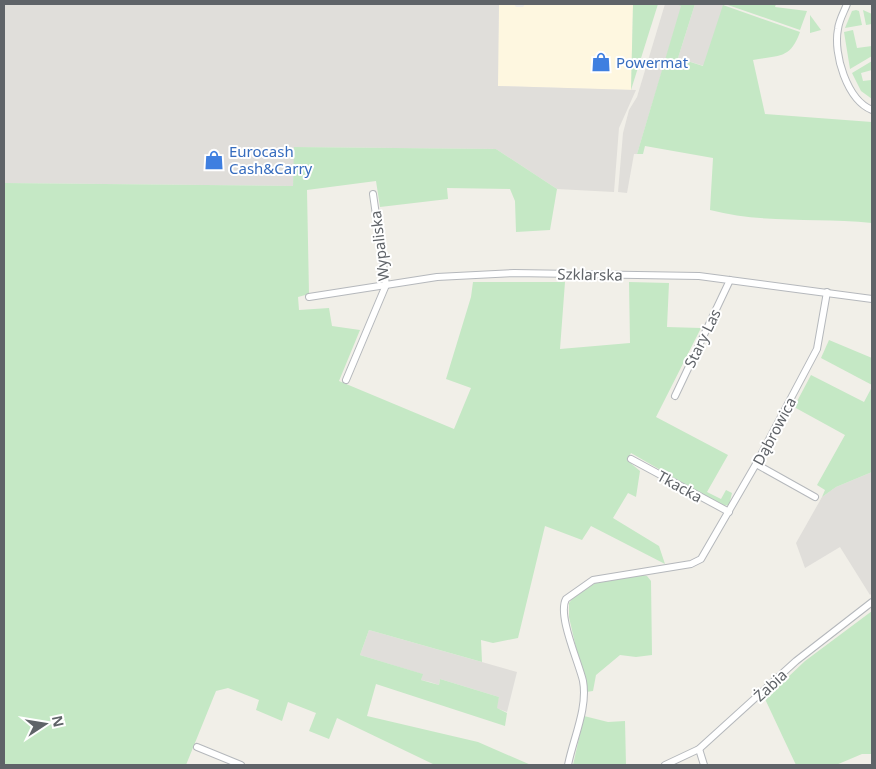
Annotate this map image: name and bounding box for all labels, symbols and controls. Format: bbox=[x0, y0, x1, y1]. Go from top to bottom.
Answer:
shop icon: Powermat bbox=[590, 51, 612, 73]
place label: Powermat bbox=[616, 52, 689, 72]
place label: Eurocash Cash&Carry bbox=[229, 141, 313, 178]
shop icon: Eurocash Cash&Carry bbox=[203, 149, 225, 171]
street label: Wypaliska bbox=[365, 210, 393, 282]
street label: Szklarska bbox=[557, 263, 623, 285]
street label: Stary Las bbox=[679, 305, 725, 371]
street label: Dąbrowica bbox=[748, 393, 800, 469]
street label: Tkacka bbox=[654, 466, 706, 506]
street label: Żabia bbox=[749, 665, 791, 705]
north arrow bbox=[20, 699, 70, 749]
text: N bbox=[48, 714, 69, 729]

